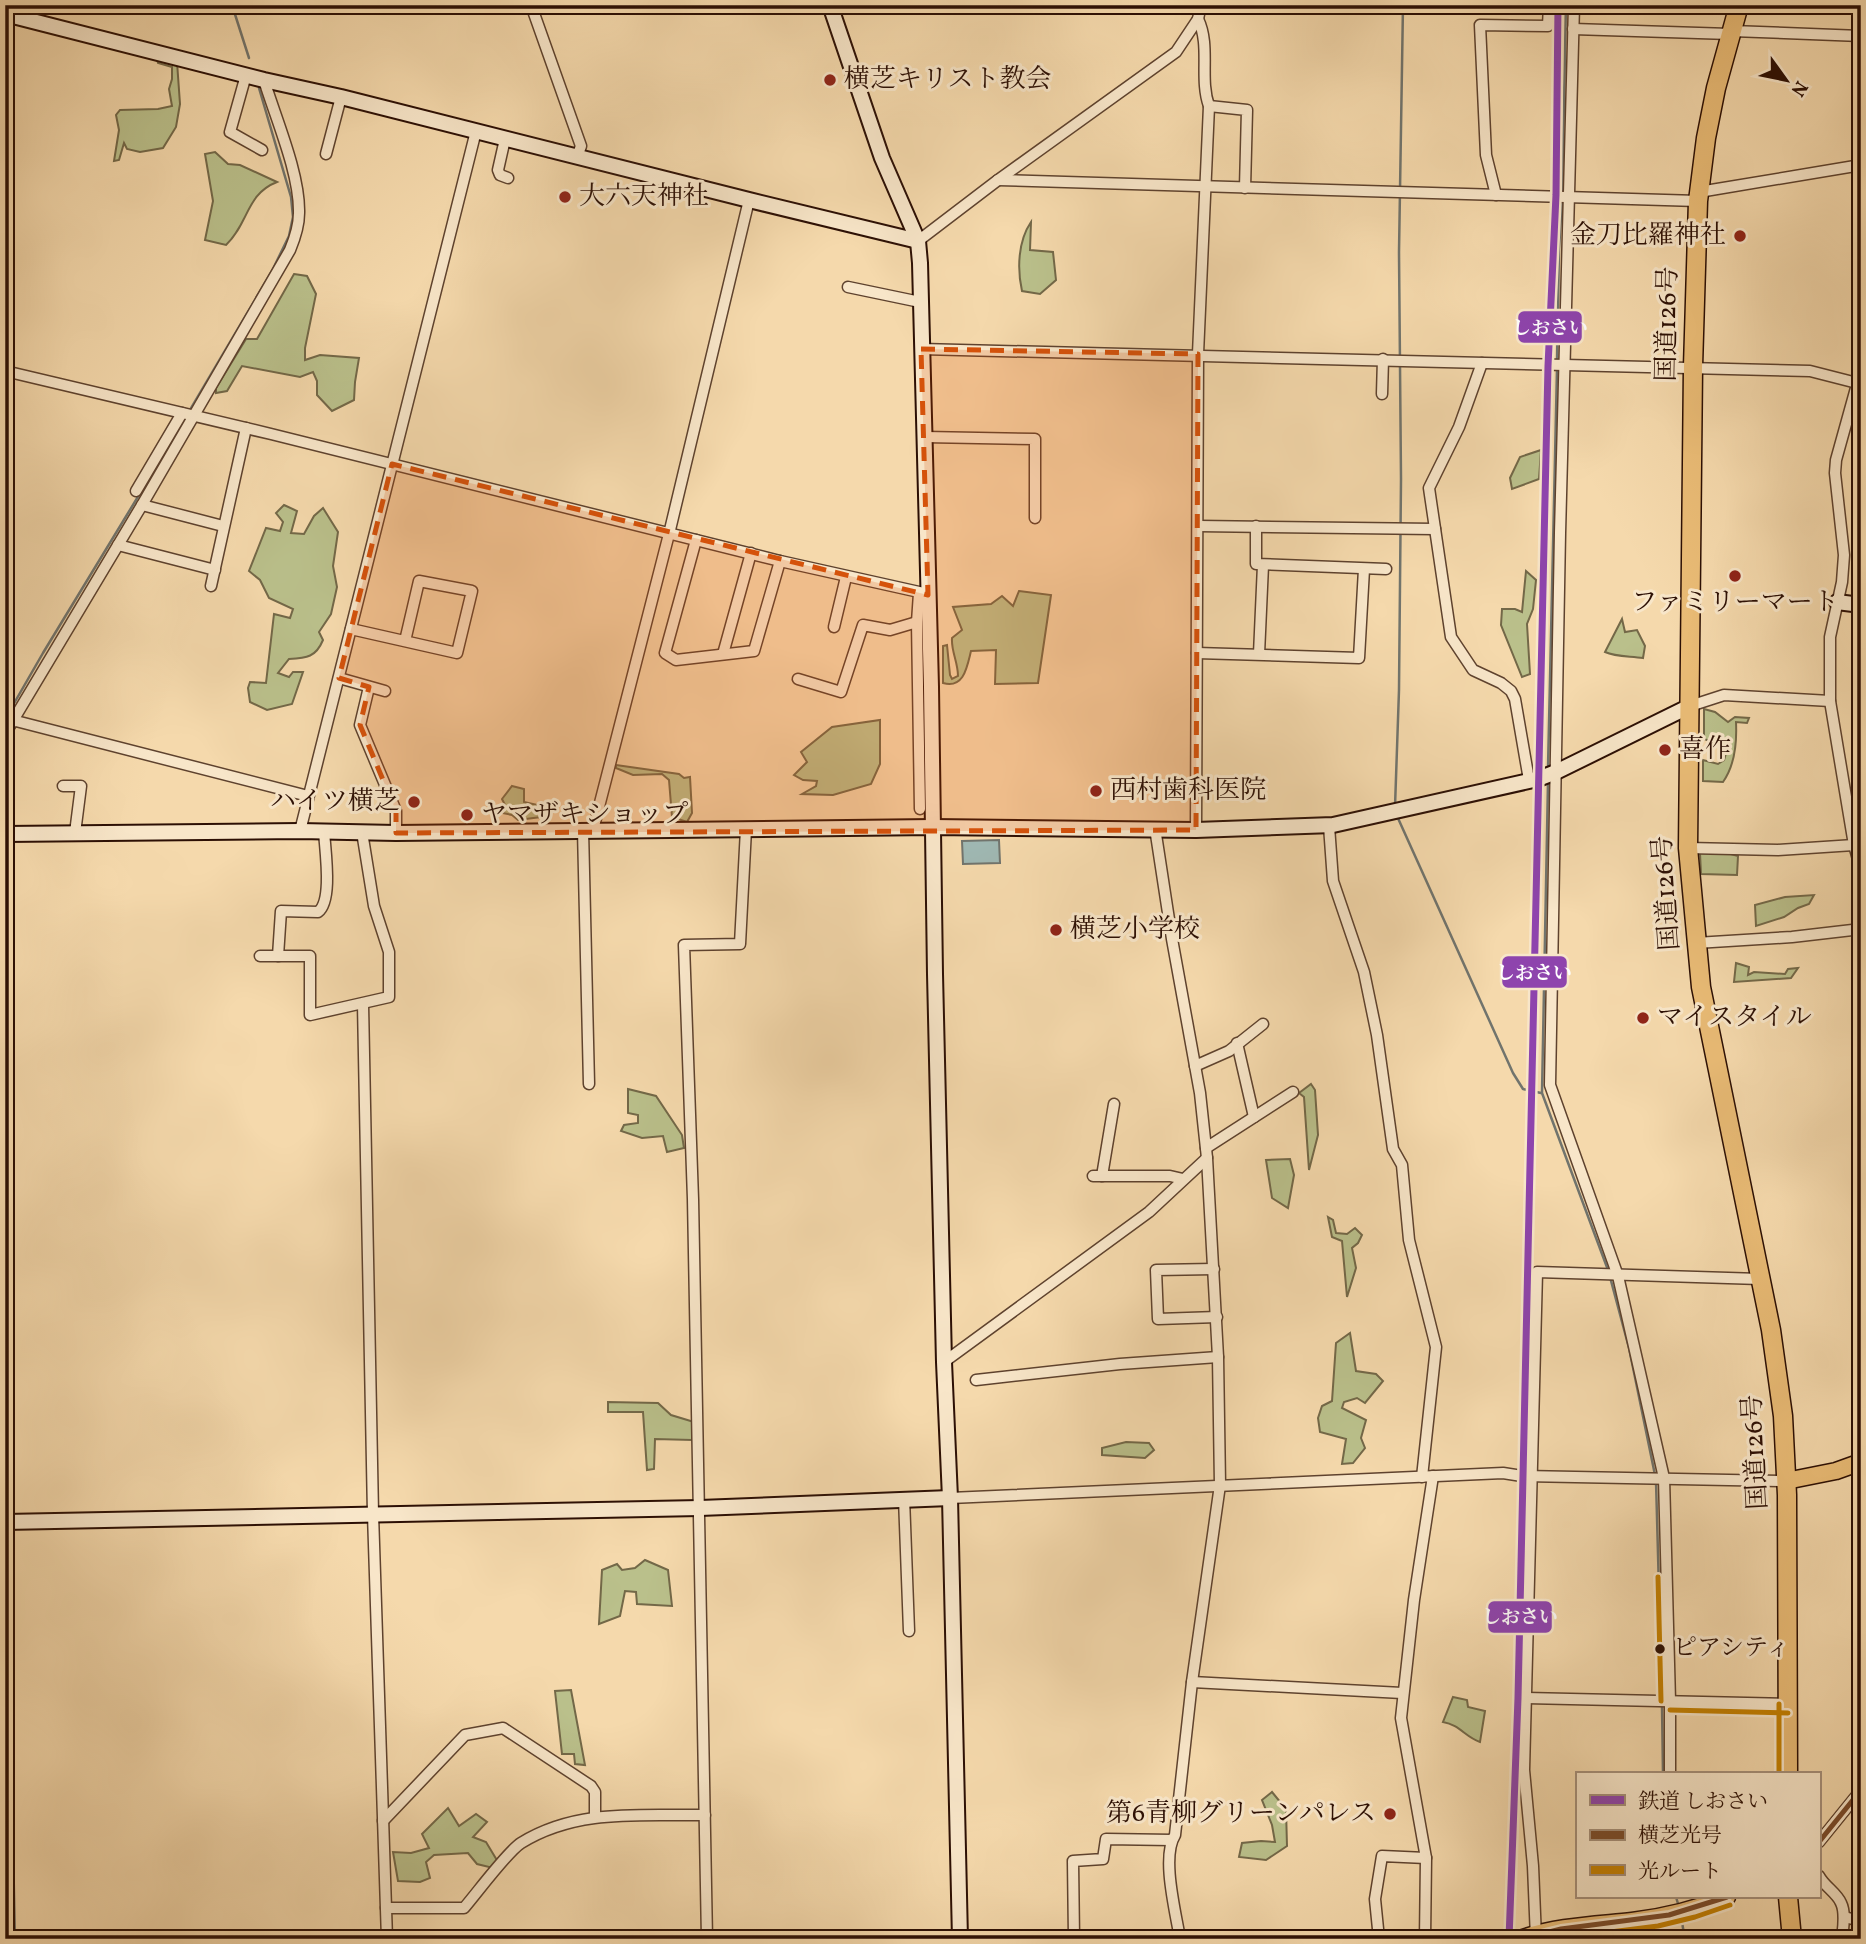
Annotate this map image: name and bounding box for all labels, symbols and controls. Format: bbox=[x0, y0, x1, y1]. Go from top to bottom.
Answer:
north arrow bbox=[1750, 46, 1820, 116]
place label: 横芝キリスト教会 bbox=[844, 62, 1051, 98]
marker: 横芝キリスト教会 bbox=[822, 72, 838, 88]
text: N bbox=[1784, 75, 1813, 101]
place label: 大六天神社 bbox=[579, 179, 709, 215]
marker: 大六天神社 bbox=[557, 189, 573, 205]
place label: 金刀比羅神社 bbox=[1570, 218, 1726, 254]
marker: 金刀比羅神社 bbox=[1732, 228, 1748, 244]
street label: 国道126号 bbox=[1649, 266, 1687, 382]
line badge: しおさい bbox=[1517, 310, 1583, 344]
text: しおさい bbox=[1512, 316, 1588, 342]
marker: ファミリーマート bbox=[1727, 568, 1743, 584]
place label: ファミリーマート bbox=[1631, 585, 1839, 621]
place label: 喜作 bbox=[1679, 732, 1731, 768]
marker: 喜作 bbox=[1657, 742, 1673, 758]
place label: 西村歯科医院 bbox=[1110, 773, 1266, 809]
marker: 西村歯科医院 bbox=[1088, 783, 1104, 799]
place label: ハイツ横芝 bbox=[270, 784, 400, 820]
marker: ハイツ横芝 bbox=[406, 794, 422, 810]
place label: ヤマザキショップ bbox=[481, 797, 688, 833]
marker: ヤマザキショップ bbox=[459, 807, 475, 823]
street label: 国道126号 bbox=[1645, 834, 1689, 952]
place label: 横芝小学校 bbox=[1070, 912, 1200, 948]
marker: 横芝小学校 bbox=[1048, 922, 1064, 938]
line badge: しおさい bbox=[1501, 955, 1568, 989]
text: しおさい bbox=[1496, 961, 1572, 987]
place label: マイスタイル bbox=[1657, 1000, 1812, 1036]
marker: マイスタイル bbox=[1635, 1010, 1651, 1026]
street label: 国道126号 bbox=[1735, 1394, 1777, 1510]
line badge: しおさい bbox=[1487, 1600, 1553, 1634]
text: しおさい bbox=[1482, 1605, 1558, 1631]
place label: ピアシティ bbox=[1673, 1632, 1790, 1666]
marker: ピアシティ bbox=[1653, 1642, 1667, 1656]
legend bbox=[1576, 1772, 1820, 1898]
text: 鉄道 しおさい bbox=[1638, 1788, 1768, 1817]
place label: 第6青柳グリーンパレス bbox=[1106, 1796, 1376, 1832]
marker: 第6青柳グリーンパレス bbox=[1382, 1806, 1398, 1822]
text: 横芝光号 bbox=[1638, 1822, 1722, 1851]
text: 光ルート bbox=[1638, 1858, 1722, 1887]

